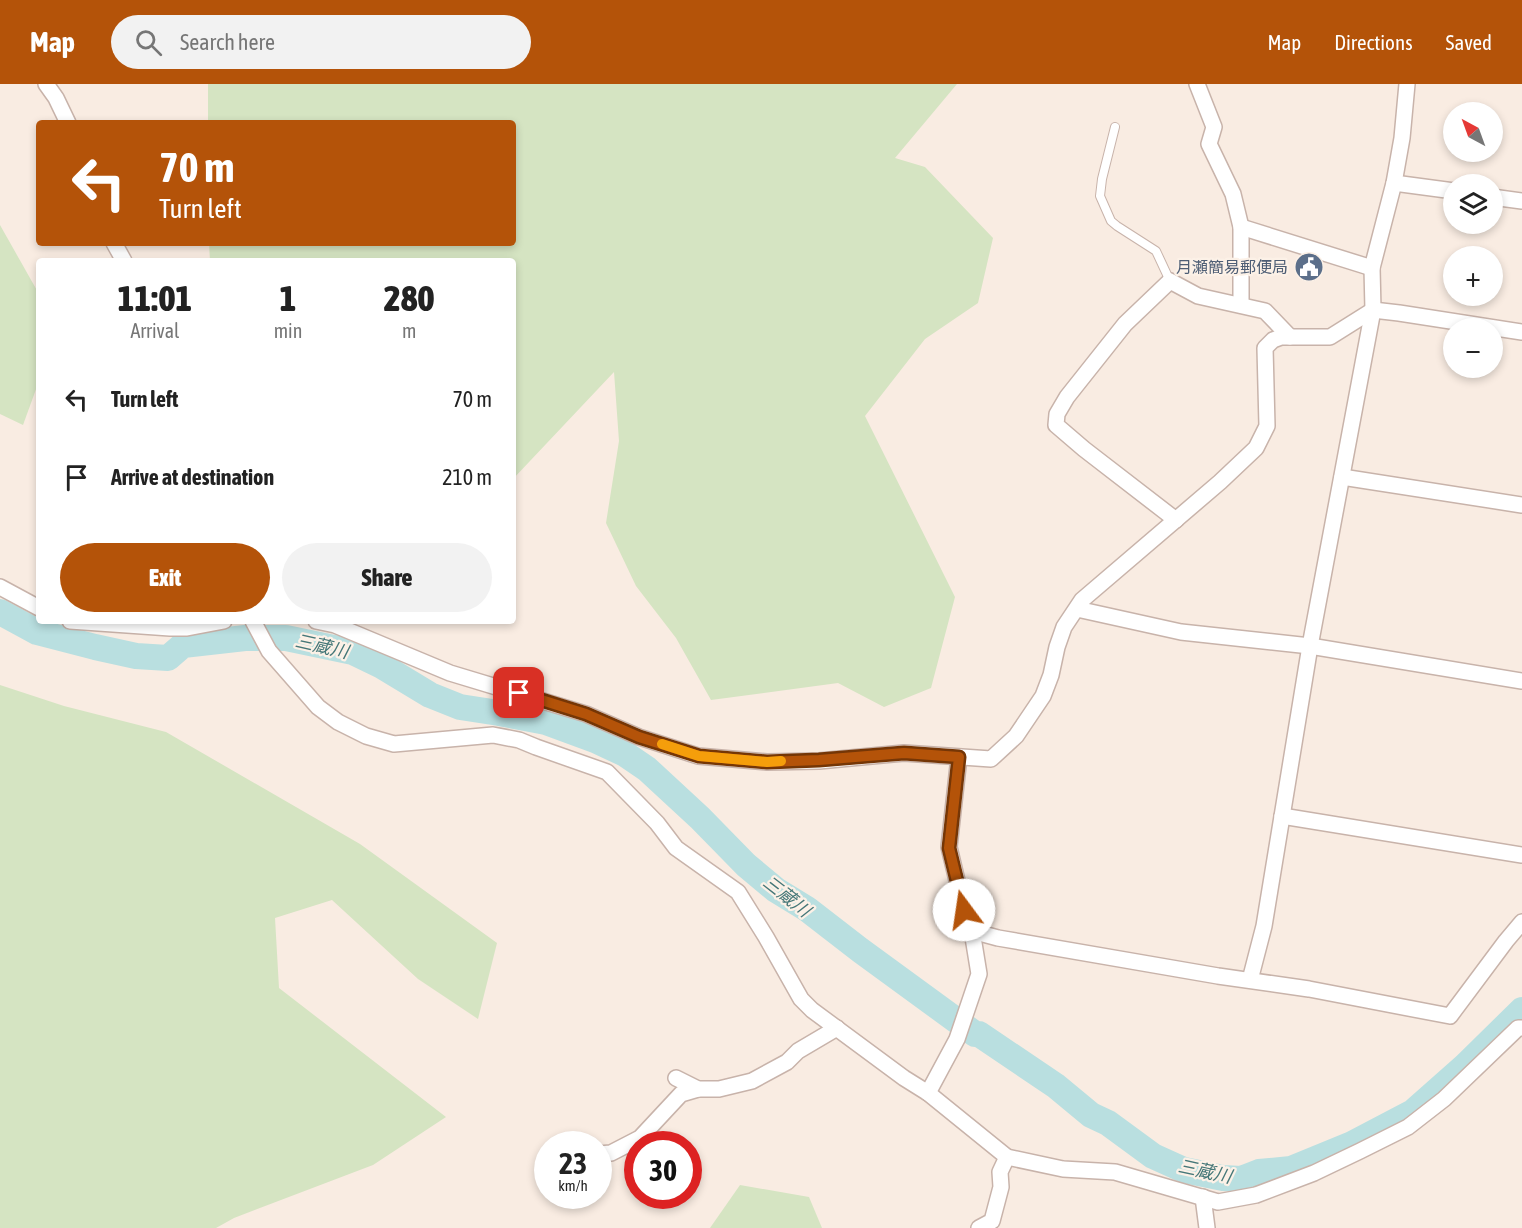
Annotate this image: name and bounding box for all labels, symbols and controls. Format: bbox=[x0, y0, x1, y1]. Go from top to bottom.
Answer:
search box bbox=[111, 15, 531, 69]
text: Map bbox=[30, 26, 75, 58]
icon: search bbox=[132, 26, 165, 59]
text: Search here bbox=[180, 29, 275, 55]
text: Map bbox=[1267, 30, 1301, 54]
text: Directions bbox=[1334, 30, 1413, 54]
text: Saved bbox=[1446, 30, 1492, 54]
north arrow bbox=[1443, 102, 1503, 162]
map controls bbox=[1443, 102, 1503, 378]
text: 70 m bbox=[159, 143, 234, 191]
icon: left bbox=[60, 144, 138, 222]
button: layers bbox=[1443, 174, 1503, 234]
text: Turn left bbox=[159, 193, 242, 224]
button: + bbox=[1443, 246, 1503, 306]
public building icon: 月瀬簡易郵便局 bbox=[1293, 251, 1325, 283]
place label: 月瀬簡易郵便局 bbox=[1176, 258, 1288, 276]
text: 11:01 bbox=[117, 277, 192, 319]
text: 1 bbox=[280, 277, 296, 319]
text: 280 bbox=[384, 277, 435, 319]
button: − bbox=[1443, 318, 1503, 378]
text: Arrival bbox=[130, 319, 179, 342]
text: min bbox=[274, 319, 302, 342]
text: m bbox=[402, 319, 416, 342]
icon: left bbox=[60, 383, 93, 416]
text: Turn left bbox=[111, 386, 178, 412]
text: 70 m bbox=[452, 386, 492, 412]
icon: arrive bbox=[60, 461, 93, 494]
text: Arrive at destination bbox=[111, 464, 274, 490]
text: 210 m bbox=[442, 464, 492, 490]
button: Exit bbox=[60, 543, 270, 612]
button: Share bbox=[282, 543, 492, 612]
water label: 三蔵川 bbox=[293, 630, 353, 663]
pin bbox=[493, 667, 544, 718]
icon: arrive bbox=[502, 676, 535, 709]
water label: 三蔵川 bbox=[759, 871, 816, 922]
position arrow bbox=[932, 878, 996, 942]
speed limit sign: 30 bbox=[624, 1131, 702, 1209]
text: 23 bbox=[559, 1146, 587, 1180]
water label: 三蔵川 bbox=[1176, 1155, 1236, 1187]
text: km/h bbox=[558, 1177, 588, 1194]

